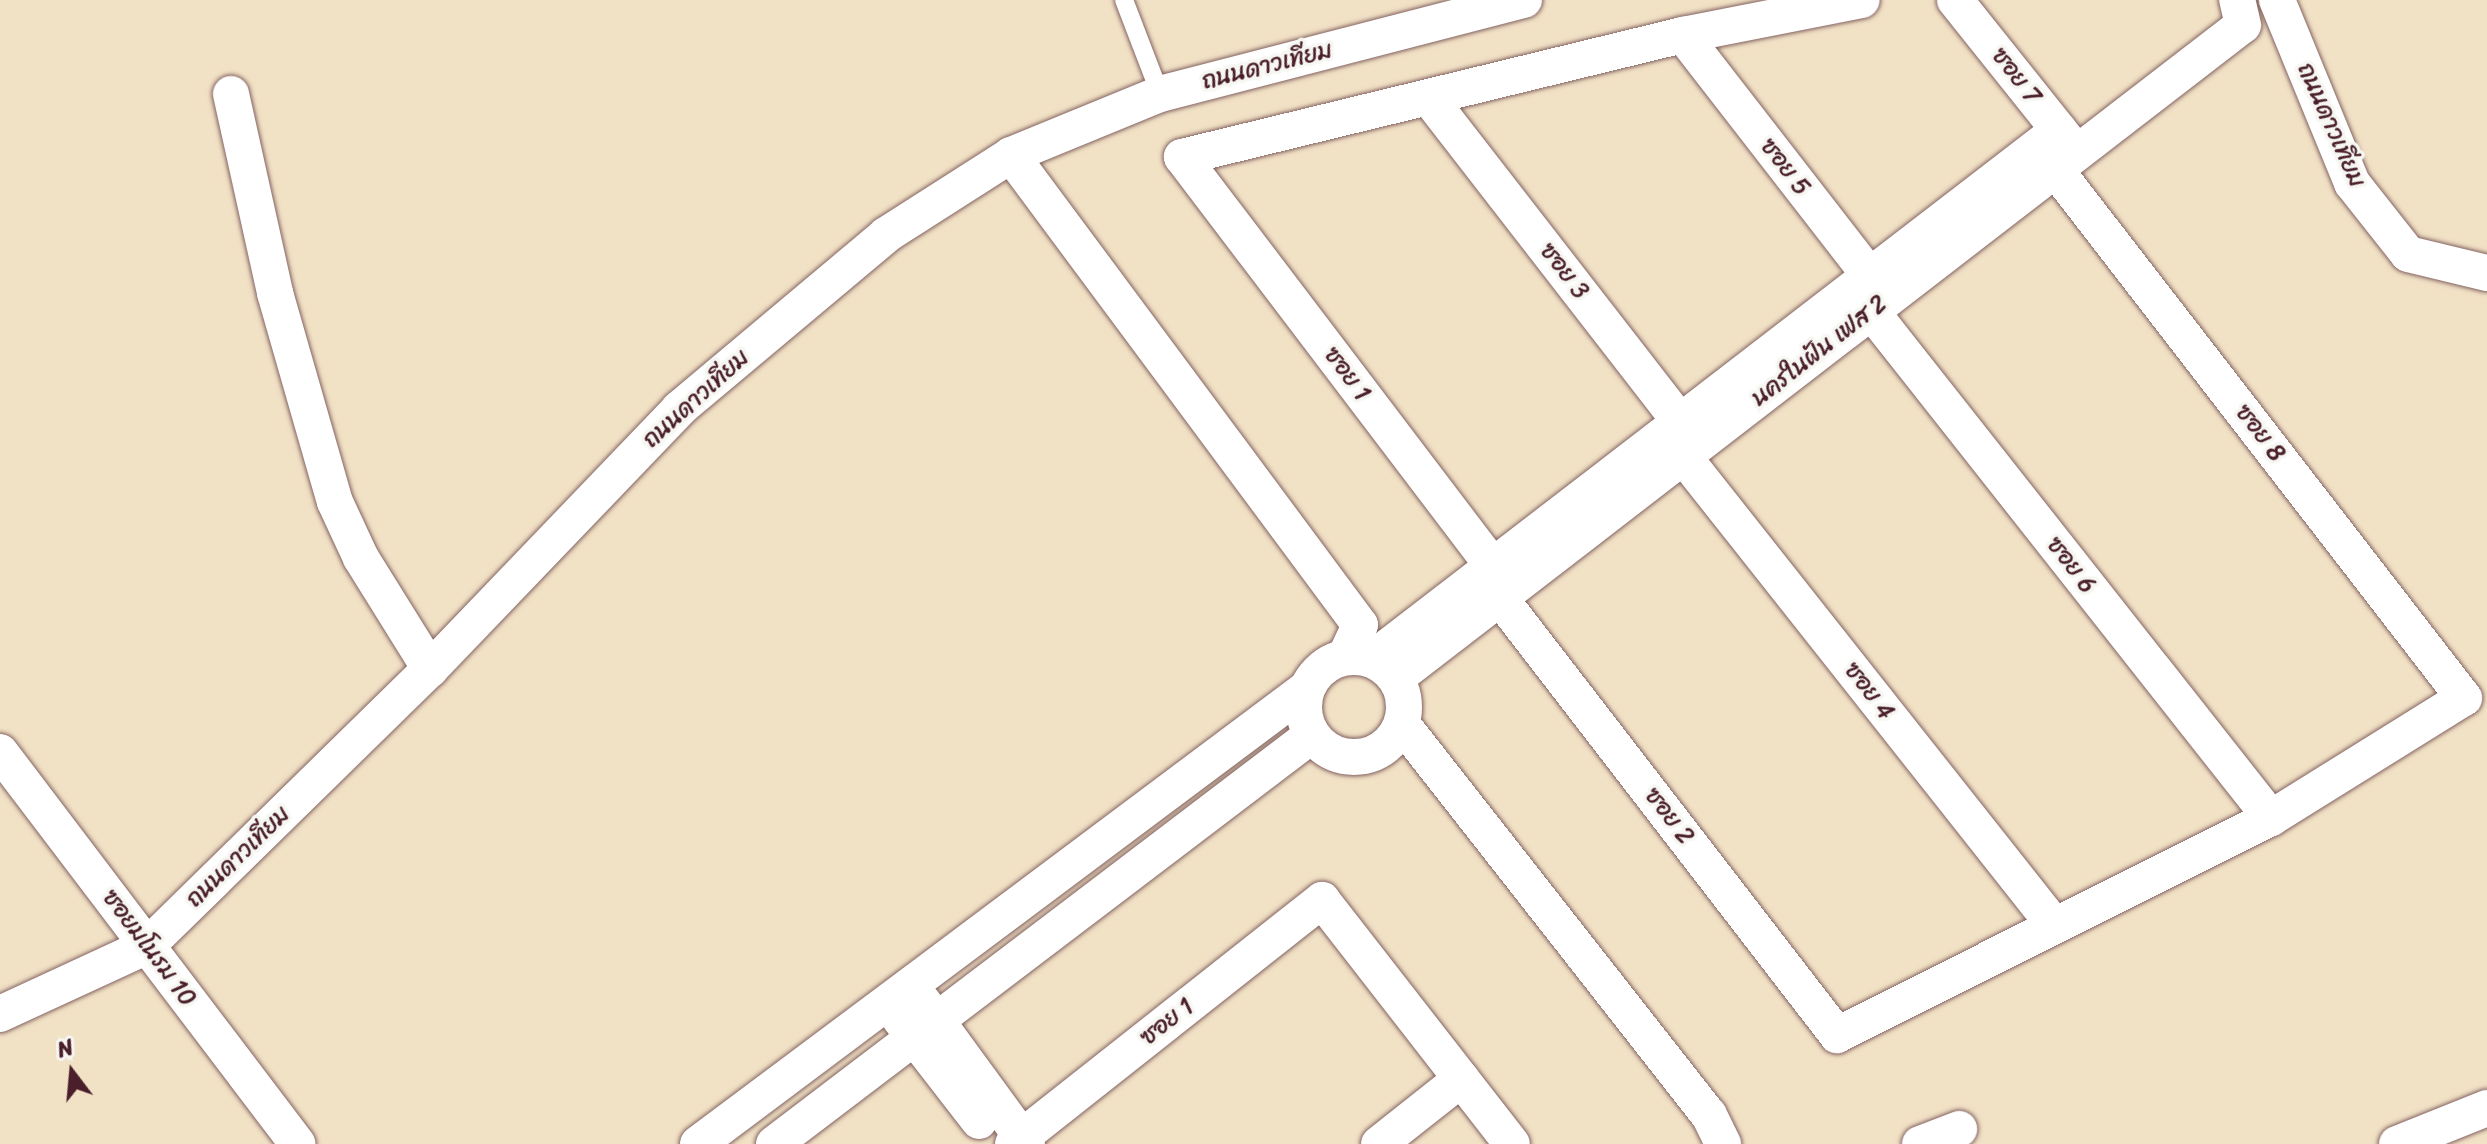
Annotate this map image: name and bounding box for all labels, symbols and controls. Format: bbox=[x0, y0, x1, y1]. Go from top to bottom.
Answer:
street label: ถนนดาวเทียม bbox=[1199, 36, 1335, 96]
street label: ซอย 7 bbox=[1985, 42, 2047, 110]
street label: ถนนดาวเทียม bbox=[2291, 58, 2371, 192]
street label: ซอย 5 bbox=[1754, 133, 1816, 201]
street label: ซอย 3 bbox=[1533, 237, 1595, 305]
street label: นครในฝัน เฟส 2 bbox=[1746, 289, 1892, 413]
street label: ซอย 1 bbox=[1317, 341, 1377, 407]
street label: ถนนดาวเทียม bbox=[637, 344, 755, 454]
street label: ซอย 8 bbox=[2229, 399, 2291, 467]
street label: ซอย 6 bbox=[2040, 531, 2102, 599]
street label: ซอย 4 bbox=[1838, 657, 1900, 725]
street label: ซอย 2 bbox=[1638, 782, 1700, 850]
street label: ถนนดาวเทียม bbox=[180, 800, 296, 914]
street label: ซอยมโนรม 10 bbox=[96, 884, 202, 1012]
street label: ซอย 1 bbox=[1135, 992, 1199, 1052]
text: N bbox=[53, 1028, 78, 1069]
north arrow bbox=[32, 1032, 112, 1112]

